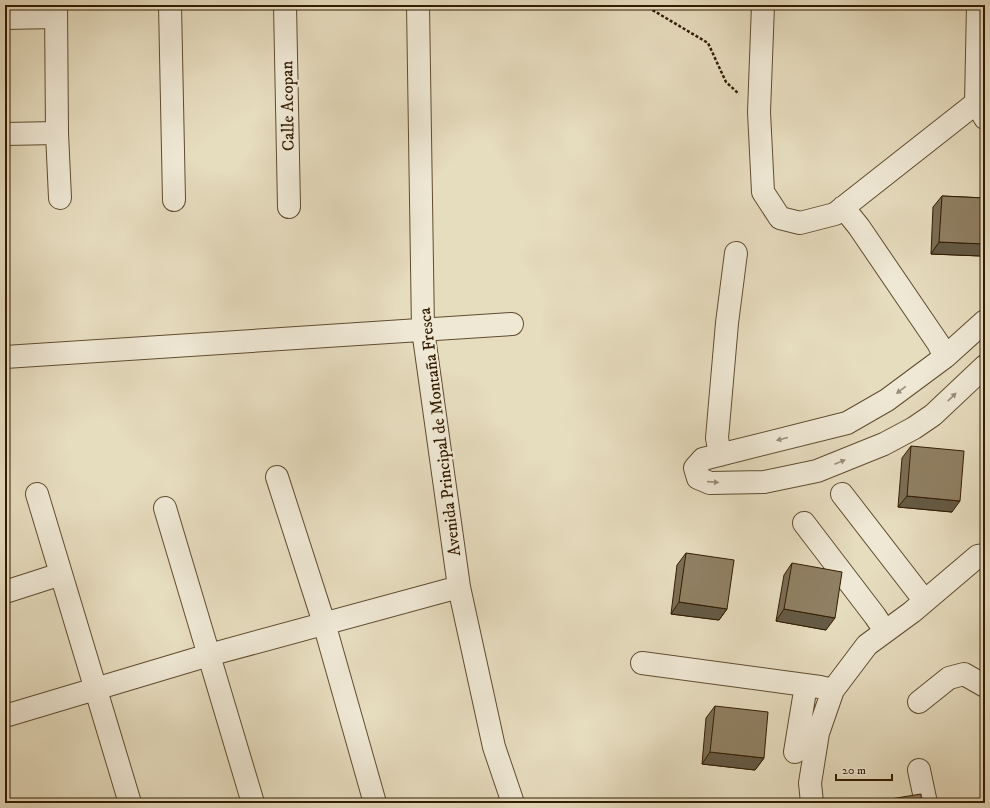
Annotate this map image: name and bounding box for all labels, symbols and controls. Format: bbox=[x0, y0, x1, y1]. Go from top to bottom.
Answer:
street label: Calle Acopan bbox=[276, 60, 300, 151]
street label: Avenida Principal de Montaña Fresca bbox=[414, 306, 466, 557]
one-way arrow bbox=[895, 386, 906, 394]
one-way arrow bbox=[947, 392, 957, 402]
one-way arrow bbox=[776, 436, 788, 442]
one-way arrow bbox=[835, 458, 847, 464]
one-way arrow bbox=[707, 479, 720, 486]
scale bar bbox=[836, 756, 892, 782]
text: 20 m bbox=[842, 763, 866, 778]

